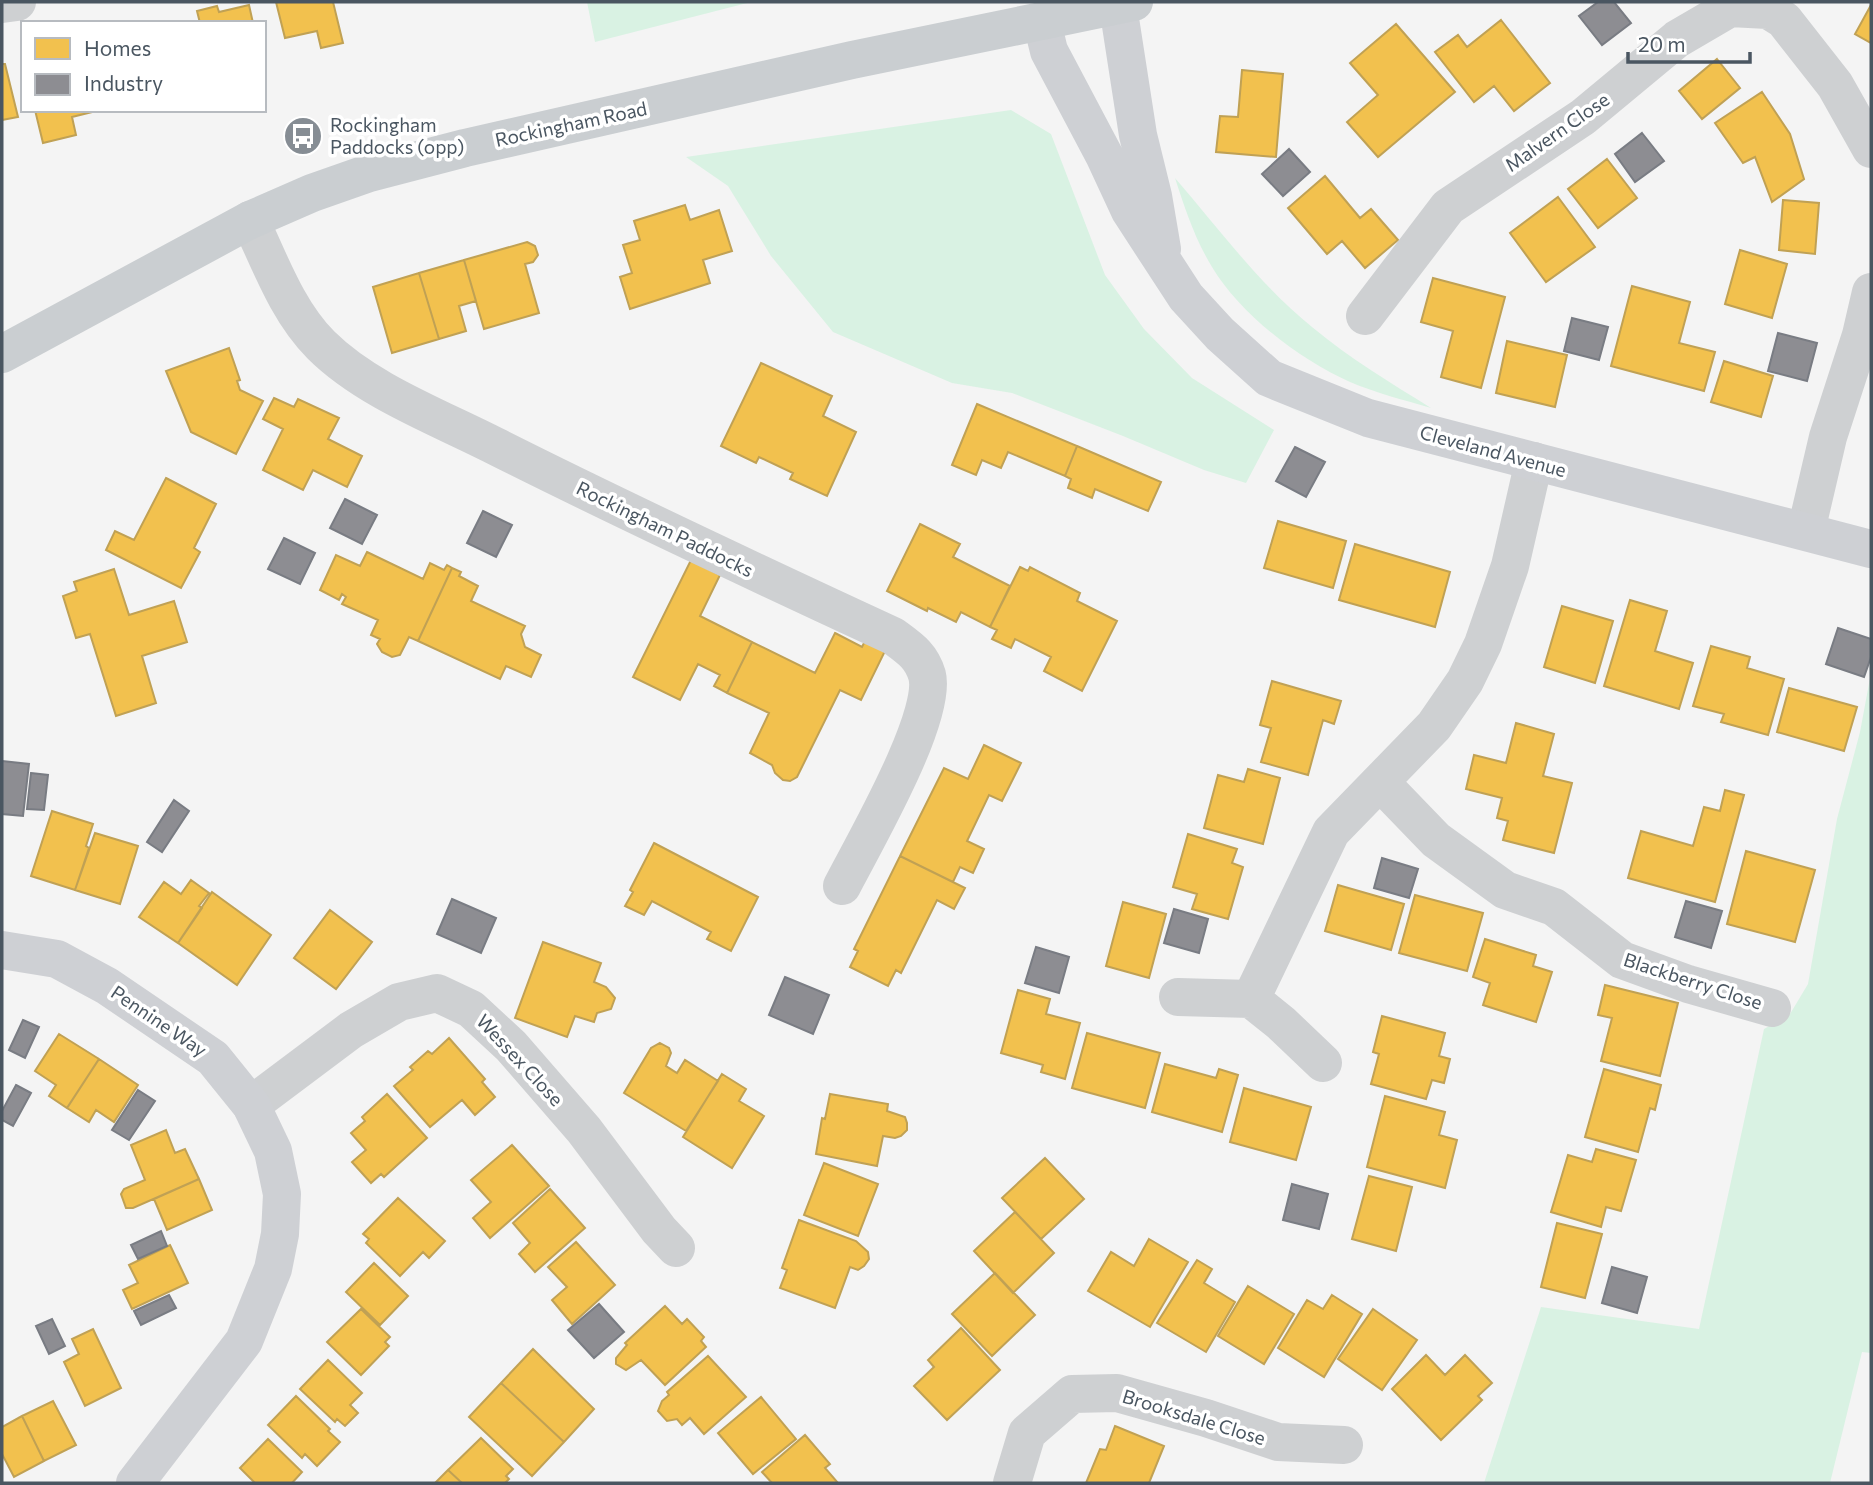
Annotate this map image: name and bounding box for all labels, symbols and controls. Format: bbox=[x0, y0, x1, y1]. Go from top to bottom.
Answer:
legend bbox=[21, 21, 266, 112]
scale bar bbox=[1628, 21, 1750, 65]
text: 20 m bbox=[1638, 31, 1686, 56]
text: Homes bbox=[84, 35, 151, 60]
text: Industry bbox=[84, 70, 163, 95]
street label: Malvern Close bbox=[1500, 87, 1613, 176]
street label: Rockingham Road bbox=[493, 96, 649, 151]
place label: Rockingham Paddocks (opp) bbox=[330, 113, 464, 158]
bus stop icon: Rockingham Paddocks (opp) bbox=[282, 115, 324, 157]
street label: Cleveland Avenue bbox=[1417, 420, 1569, 481]
street label: Rockingham Paddocks bbox=[573, 476, 757, 581]
street label: Blackberry Close bbox=[1621, 947, 1765, 1014]
street label: Pennine Way bbox=[107, 980, 212, 1061]
street label: Wessex Close bbox=[472, 1009, 569, 1110]
street label: Brooksdale Close bbox=[1120, 1384, 1268, 1449]

